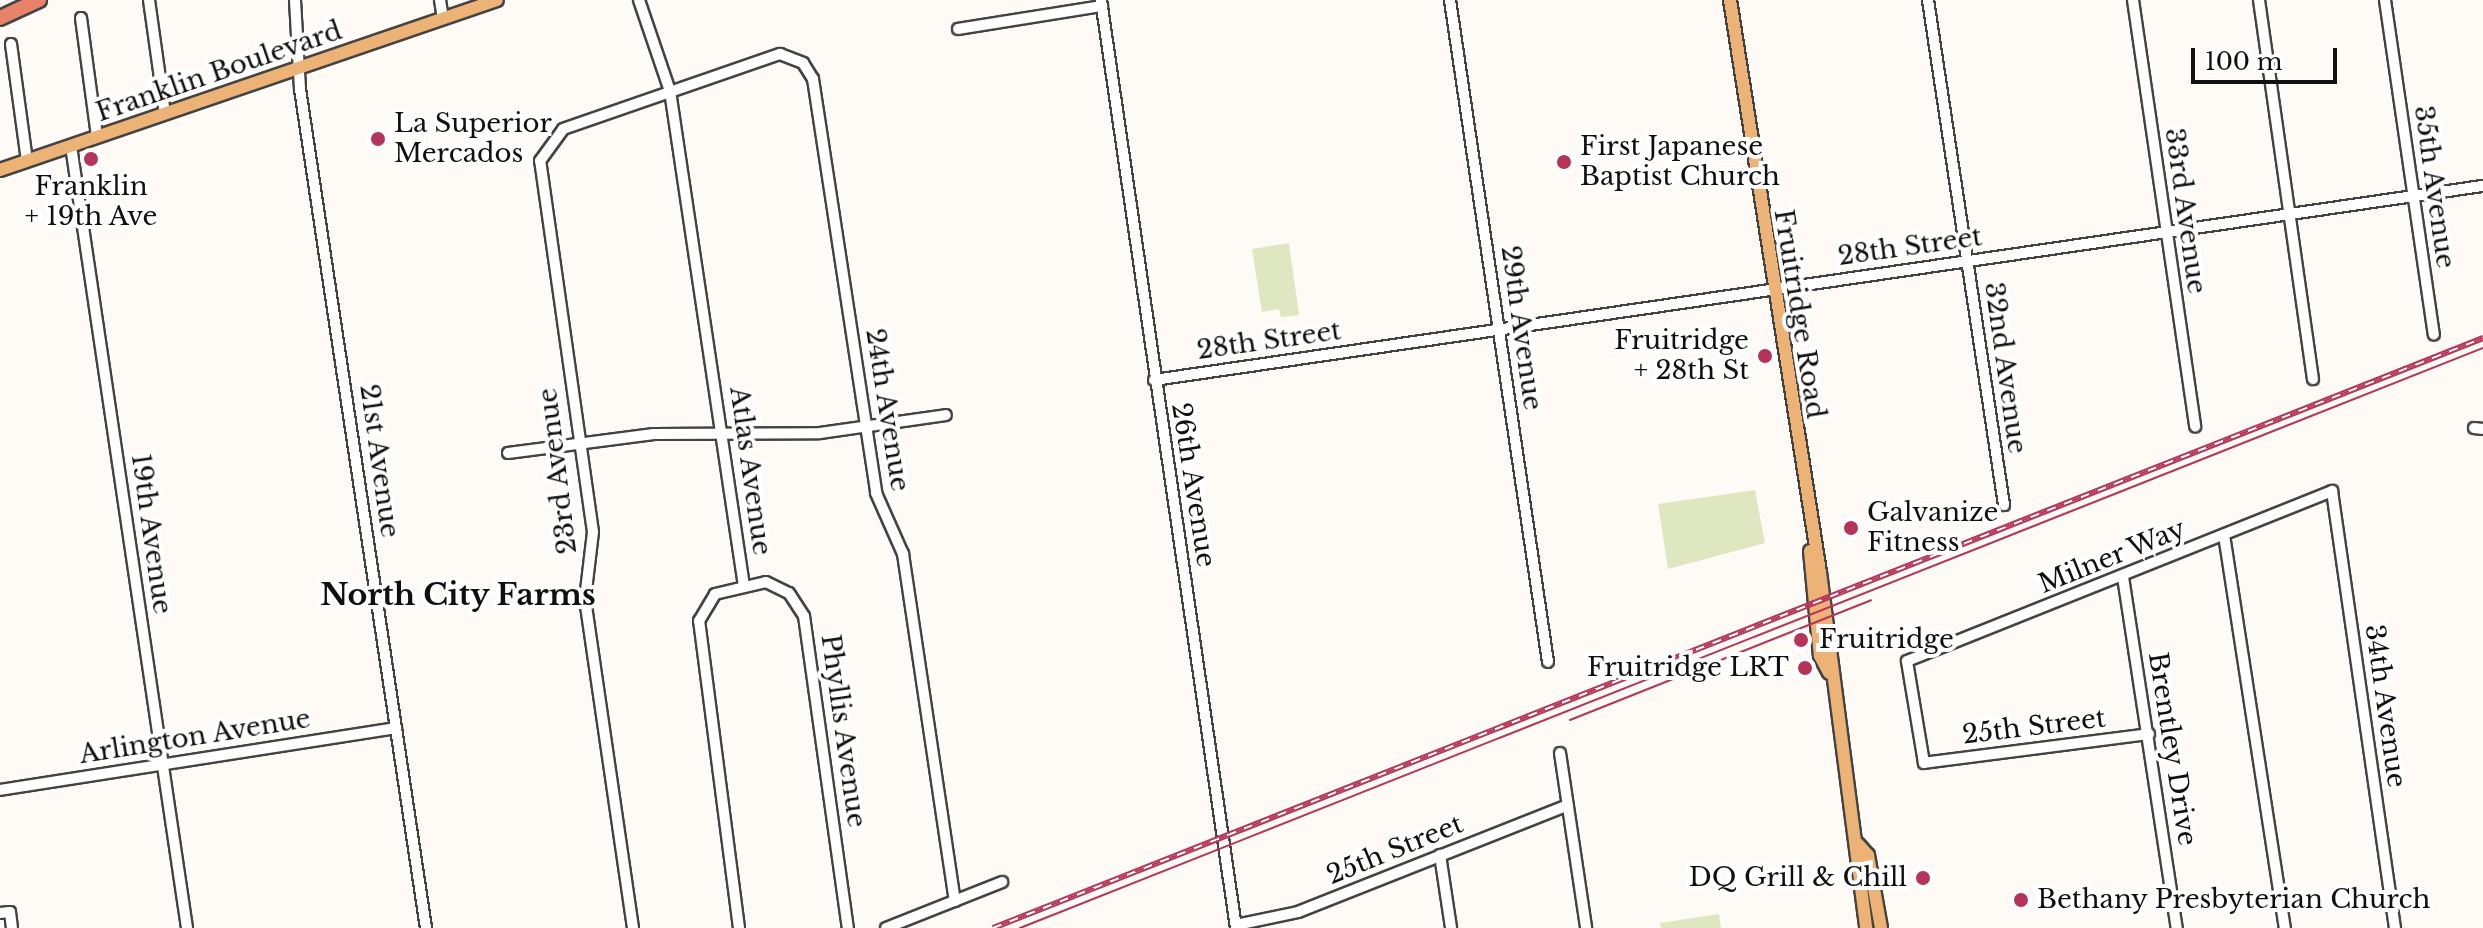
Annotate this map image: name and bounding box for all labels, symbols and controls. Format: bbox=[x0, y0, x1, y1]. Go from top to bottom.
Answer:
street label: Franklin Boulevard bbox=[92, 15, 346, 129]
scale bar bbox=[2195, 32, 2341, 82]
text: 100 m bbox=[2205, 47, 2283, 76]
street label: 35th Avenue bbox=[2407, 103, 2461, 271]
place label: La Superior Mercados bbox=[394, 108, 552, 170]
street label: 33rd Avenue bbox=[2158, 126, 2212, 296]
marker: La Superior Mercados bbox=[369, 130, 387, 148]
place label: First Japanese Baptist Church bbox=[1580, 131, 1780, 192]
marker: Franklin + 19th Ave bbox=[82, 150, 100, 168]
marker: First Japanese Baptist Church bbox=[1555, 153, 1573, 171]
place label: Franklin + 19th Ave bbox=[24, 171, 158, 232]
street label: Fruitridge Road bbox=[1767, 207, 1831, 421]
street label: 28th Street bbox=[1836, 221, 1984, 273]
street label: 29th Avenue bbox=[1494, 243, 1548, 413]
street label: 32nd Avenue bbox=[1977, 280, 2033, 456]
street label: 28th Street bbox=[1195, 315, 1343, 367]
place label: Fruitridge + 28th St bbox=[1614, 325, 1749, 386]
street label: 24th Avenue bbox=[859, 326, 915, 494]
marker: Fruitridge + 28th St bbox=[1756, 347, 1774, 365]
street label: 21st Avenue bbox=[353, 382, 405, 540]
street label: Atlas Avenue bbox=[723, 384, 777, 558]
street label: 23rd Avenue bbox=[532, 386, 584, 556]
street label: 26th Avenue bbox=[1165, 400, 1221, 570]
street label: 19th Avenue bbox=[124, 451, 178, 617]
place label: Galvanize Fitness bbox=[1867, 497, 1998, 558]
street label: Milner Way bbox=[2033, 513, 2191, 601]
marker: Galvanize Fitness bbox=[1842, 519, 1860, 537]
district label: North City Farms bbox=[320, 577, 596, 613]
street label: 34th Avenue bbox=[2358, 622, 2412, 790]
place label: Fruitridge bbox=[1819, 624, 1954, 656]
marker: Fruitridge bbox=[1790, 629, 1812, 651]
street label: Phyllis Avenue bbox=[814, 632, 872, 830]
street label: Brentley Drive bbox=[2141, 650, 2203, 848]
place label: Fruitridge LRT bbox=[1587, 652, 1789, 684]
marker: Fruitridge LRT bbox=[1796, 659, 1814, 677]
street label: Arlington Avenue bbox=[77, 703, 313, 771]
street label: 25th Street bbox=[1961, 703, 2107, 751]
street label: 25th Street bbox=[1322, 809, 1468, 891]
place label: DQ Grill & Chill bbox=[1689, 862, 1907, 894]
marker: DQ Grill & Chill bbox=[1914, 869, 1932, 887]
place label: Bethany Presbyterian Church bbox=[2037, 884, 2431, 916]
marker: Bethany Presbyterian Church bbox=[2012, 891, 2030, 909]

